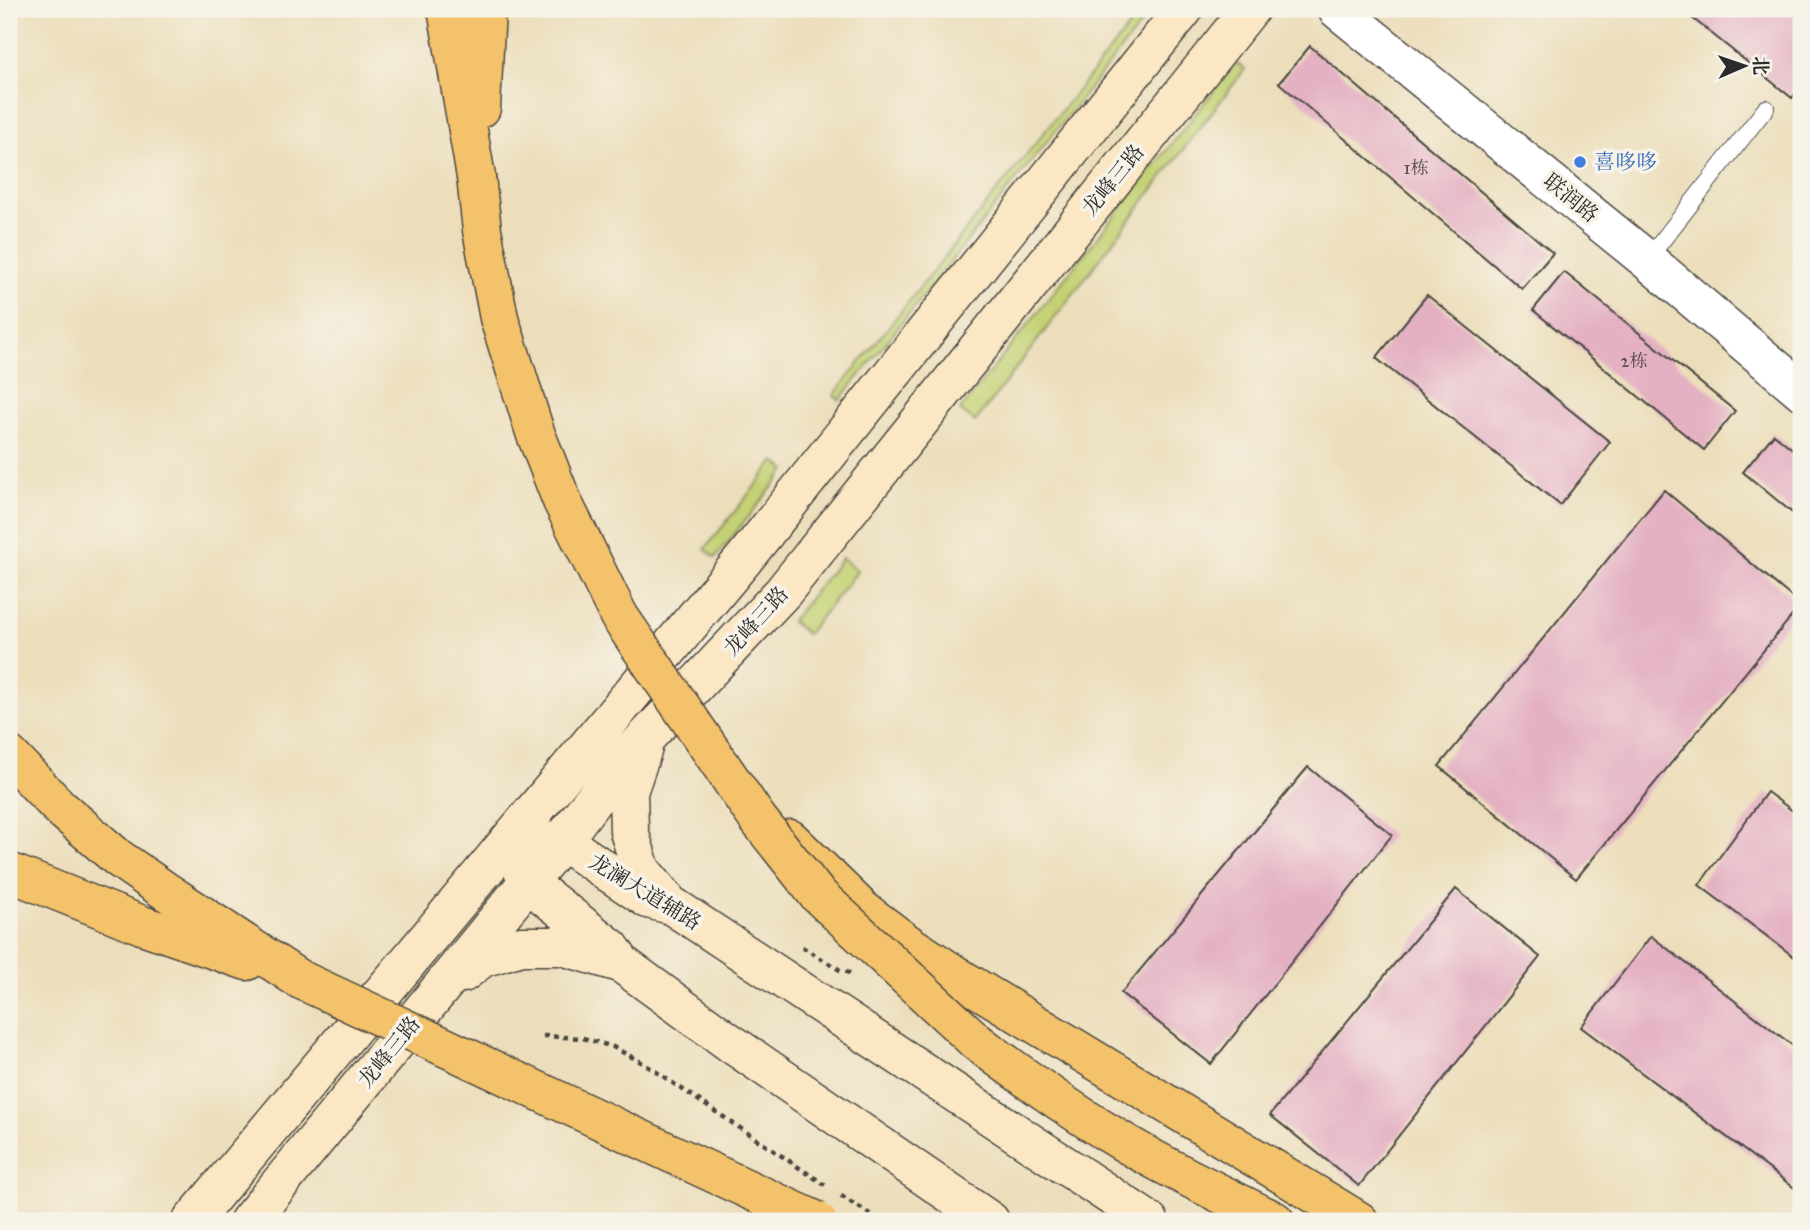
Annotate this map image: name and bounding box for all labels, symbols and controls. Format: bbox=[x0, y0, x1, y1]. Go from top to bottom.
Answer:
north arrow bbox=[1708, 32, 1778, 102]
text: 北 bbox=[1749, 56, 1772, 75]
street label: 龙峰三路 bbox=[1076, 139, 1150, 221]
place label: 喜哆哆 bbox=[1594, 149, 1657, 175]
marker: 喜哆哆 bbox=[1572, 154, 1588, 170]
house number: 1栋 bbox=[1403, 157, 1429, 179]
street label: 联润路 bbox=[1538, 168, 1604, 228]
house number: 2栋 bbox=[1621, 350, 1647, 372]
street label: 龙峰三路 bbox=[718, 581, 794, 661]
street label: 龙澜大道辅路 bbox=[584, 848, 706, 936]
street label: 龙峰三路 bbox=[352, 1011, 426, 1093]

